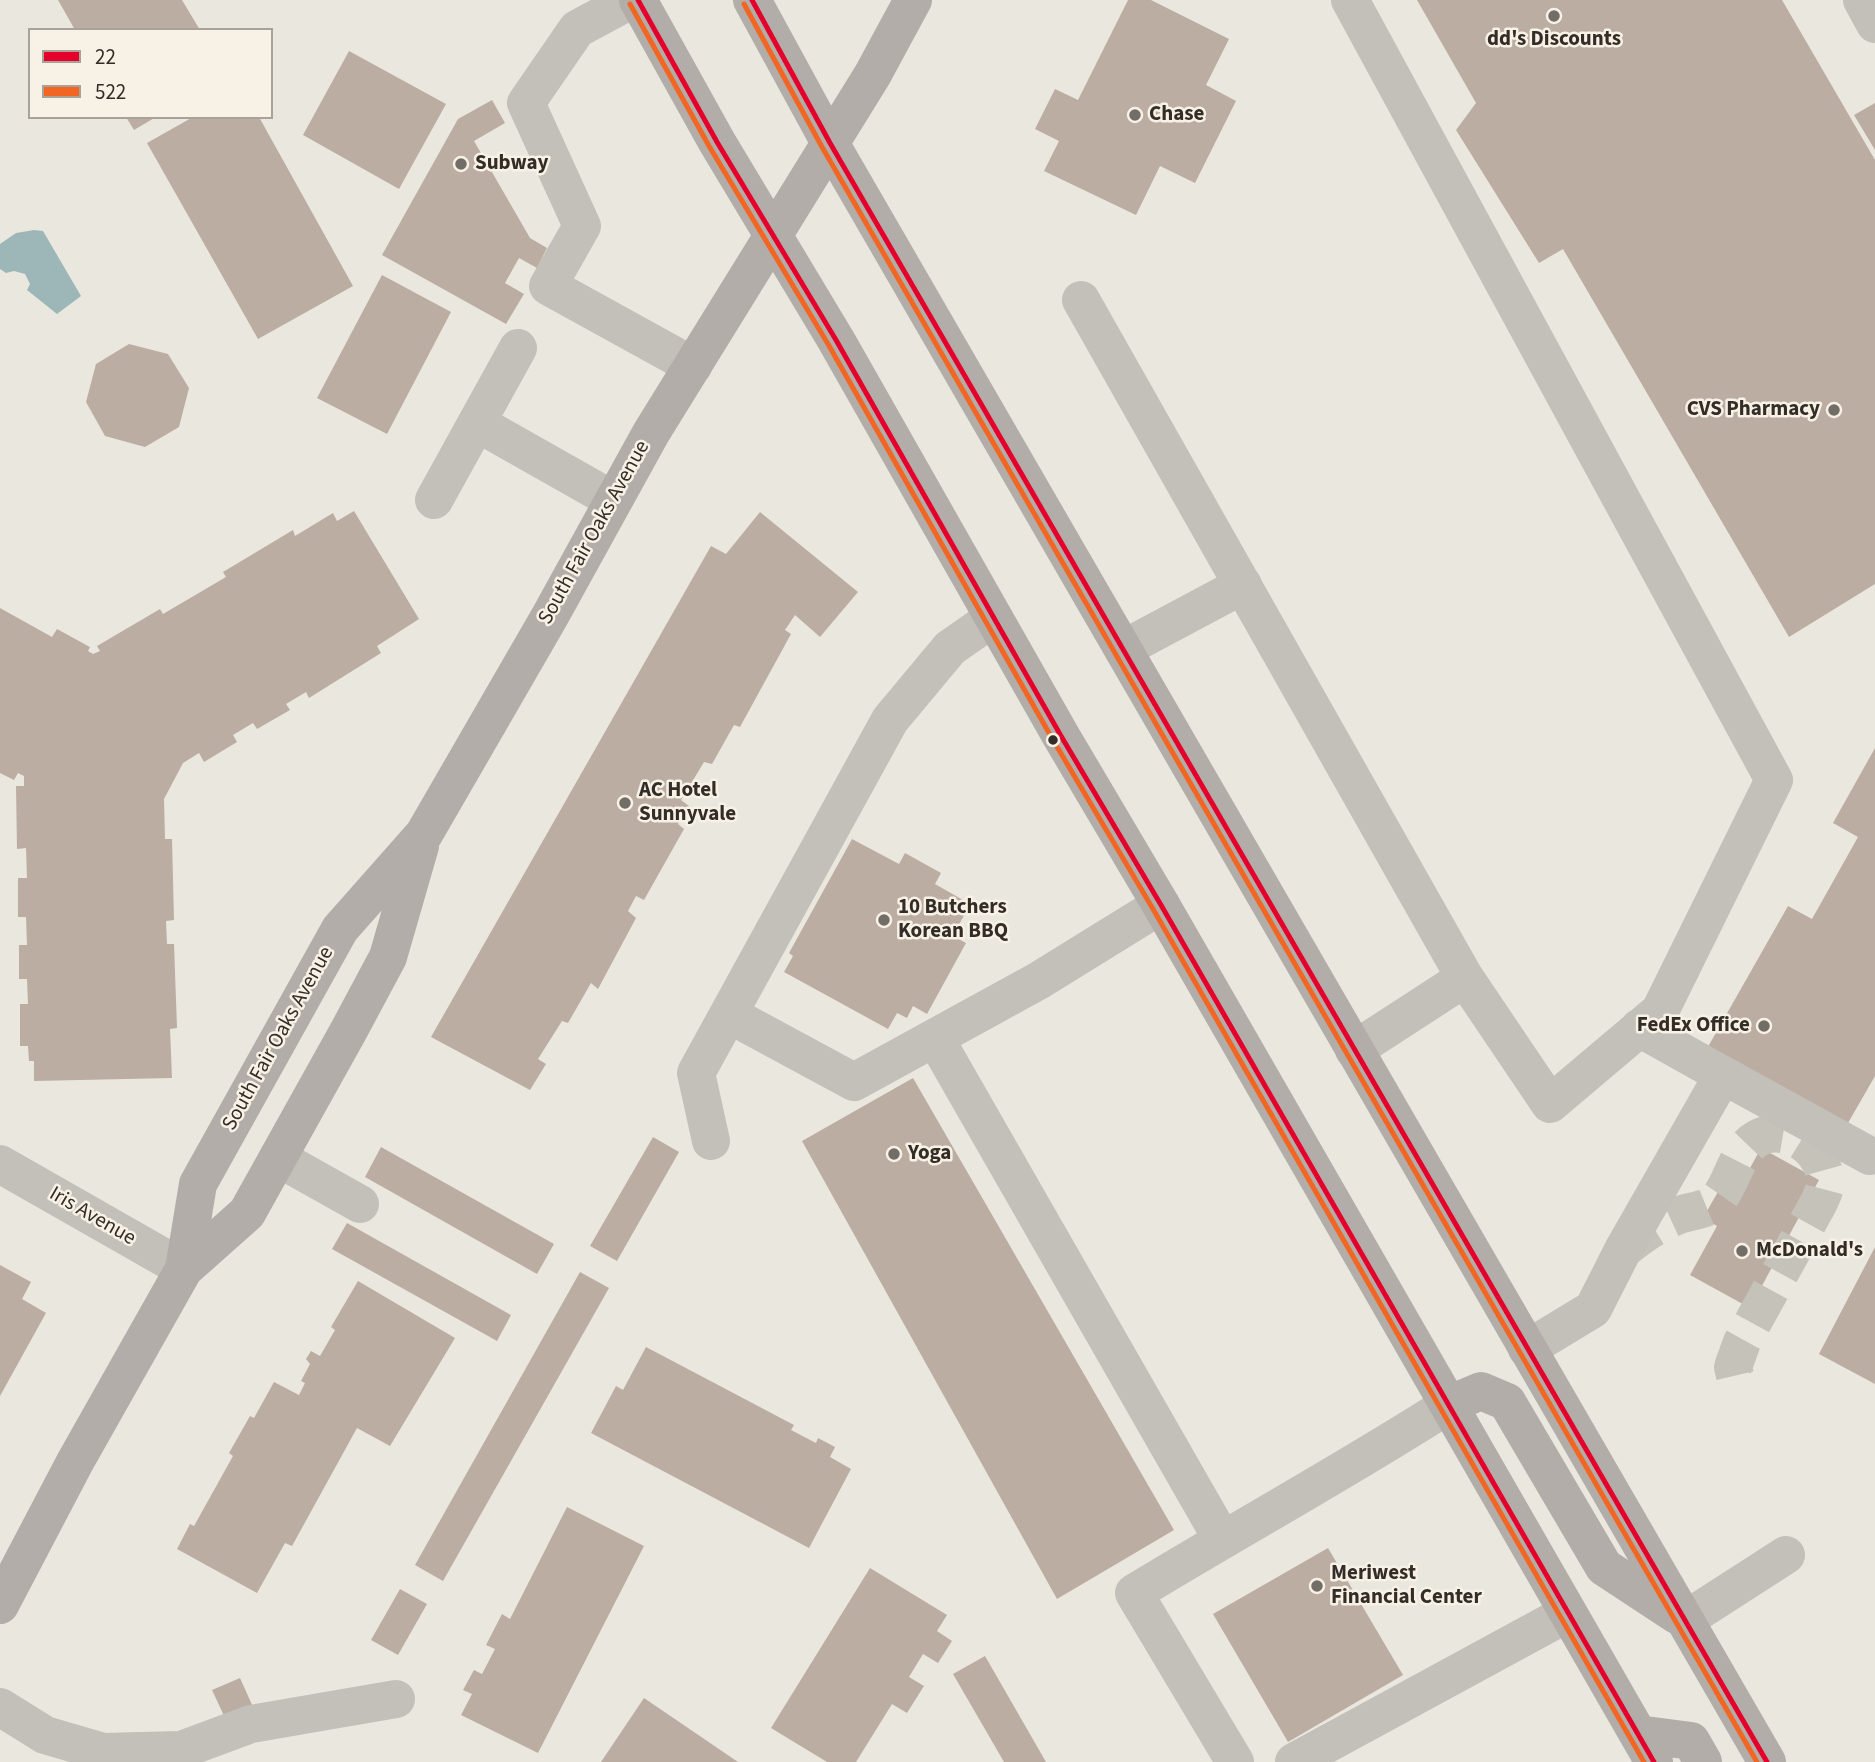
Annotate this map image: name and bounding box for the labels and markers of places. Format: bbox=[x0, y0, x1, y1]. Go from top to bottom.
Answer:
marker: dd's Discounts bbox=[1546, 8, 1562, 24]
place label: dd's Discounts bbox=[1487, 27, 1621, 53]
place label: Chase bbox=[1149, 102, 1204, 128]
marker: Chase bbox=[1127, 107, 1143, 123]
place label: Subway bbox=[475, 151, 549, 177]
marker: Subway bbox=[453, 156, 469, 172]
place label: CVS Pharmacy bbox=[1687, 397, 1820, 423]
marker: CVS Pharmacy bbox=[1826, 402, 1842, 418]
unlabelled marker bbox=[1046, 733, 1060, 747]
place label: AC Hotel Sunnyvale bbox=[639, 778, 736, 828]
marker: AC Hotel Sunnyvale bbox=[617, 795, 633, 811]
place label: 10 Butchers Korean BBQ bbox=[898, 895, 1008, 945]
marker: 10 Butchers Korean BBQ bbox=[876, 912, 892, 928]
place label: FedEx Office bbox=[1637, 1013, 1750, 1039]
marker: FedEx Office bbox=[1756, 1018, 1772, 1034]
place label: Yoga bbox=[908, 1141, 951, 1167]
marker: Yoga bbox=[886, 1146, 902, 1162]
place label: McDonald's bbox=[1756, 1238, 1863, 1264]
marker: McDonald's bbox=[1734, 1243, 1750, 1259]
place label: Meriwest Financial Center bbox=[1331, 1561, 1482, 1611]
marker: Meriwest Financial Center bbox=[1309, 1578, 1325, 1594]

